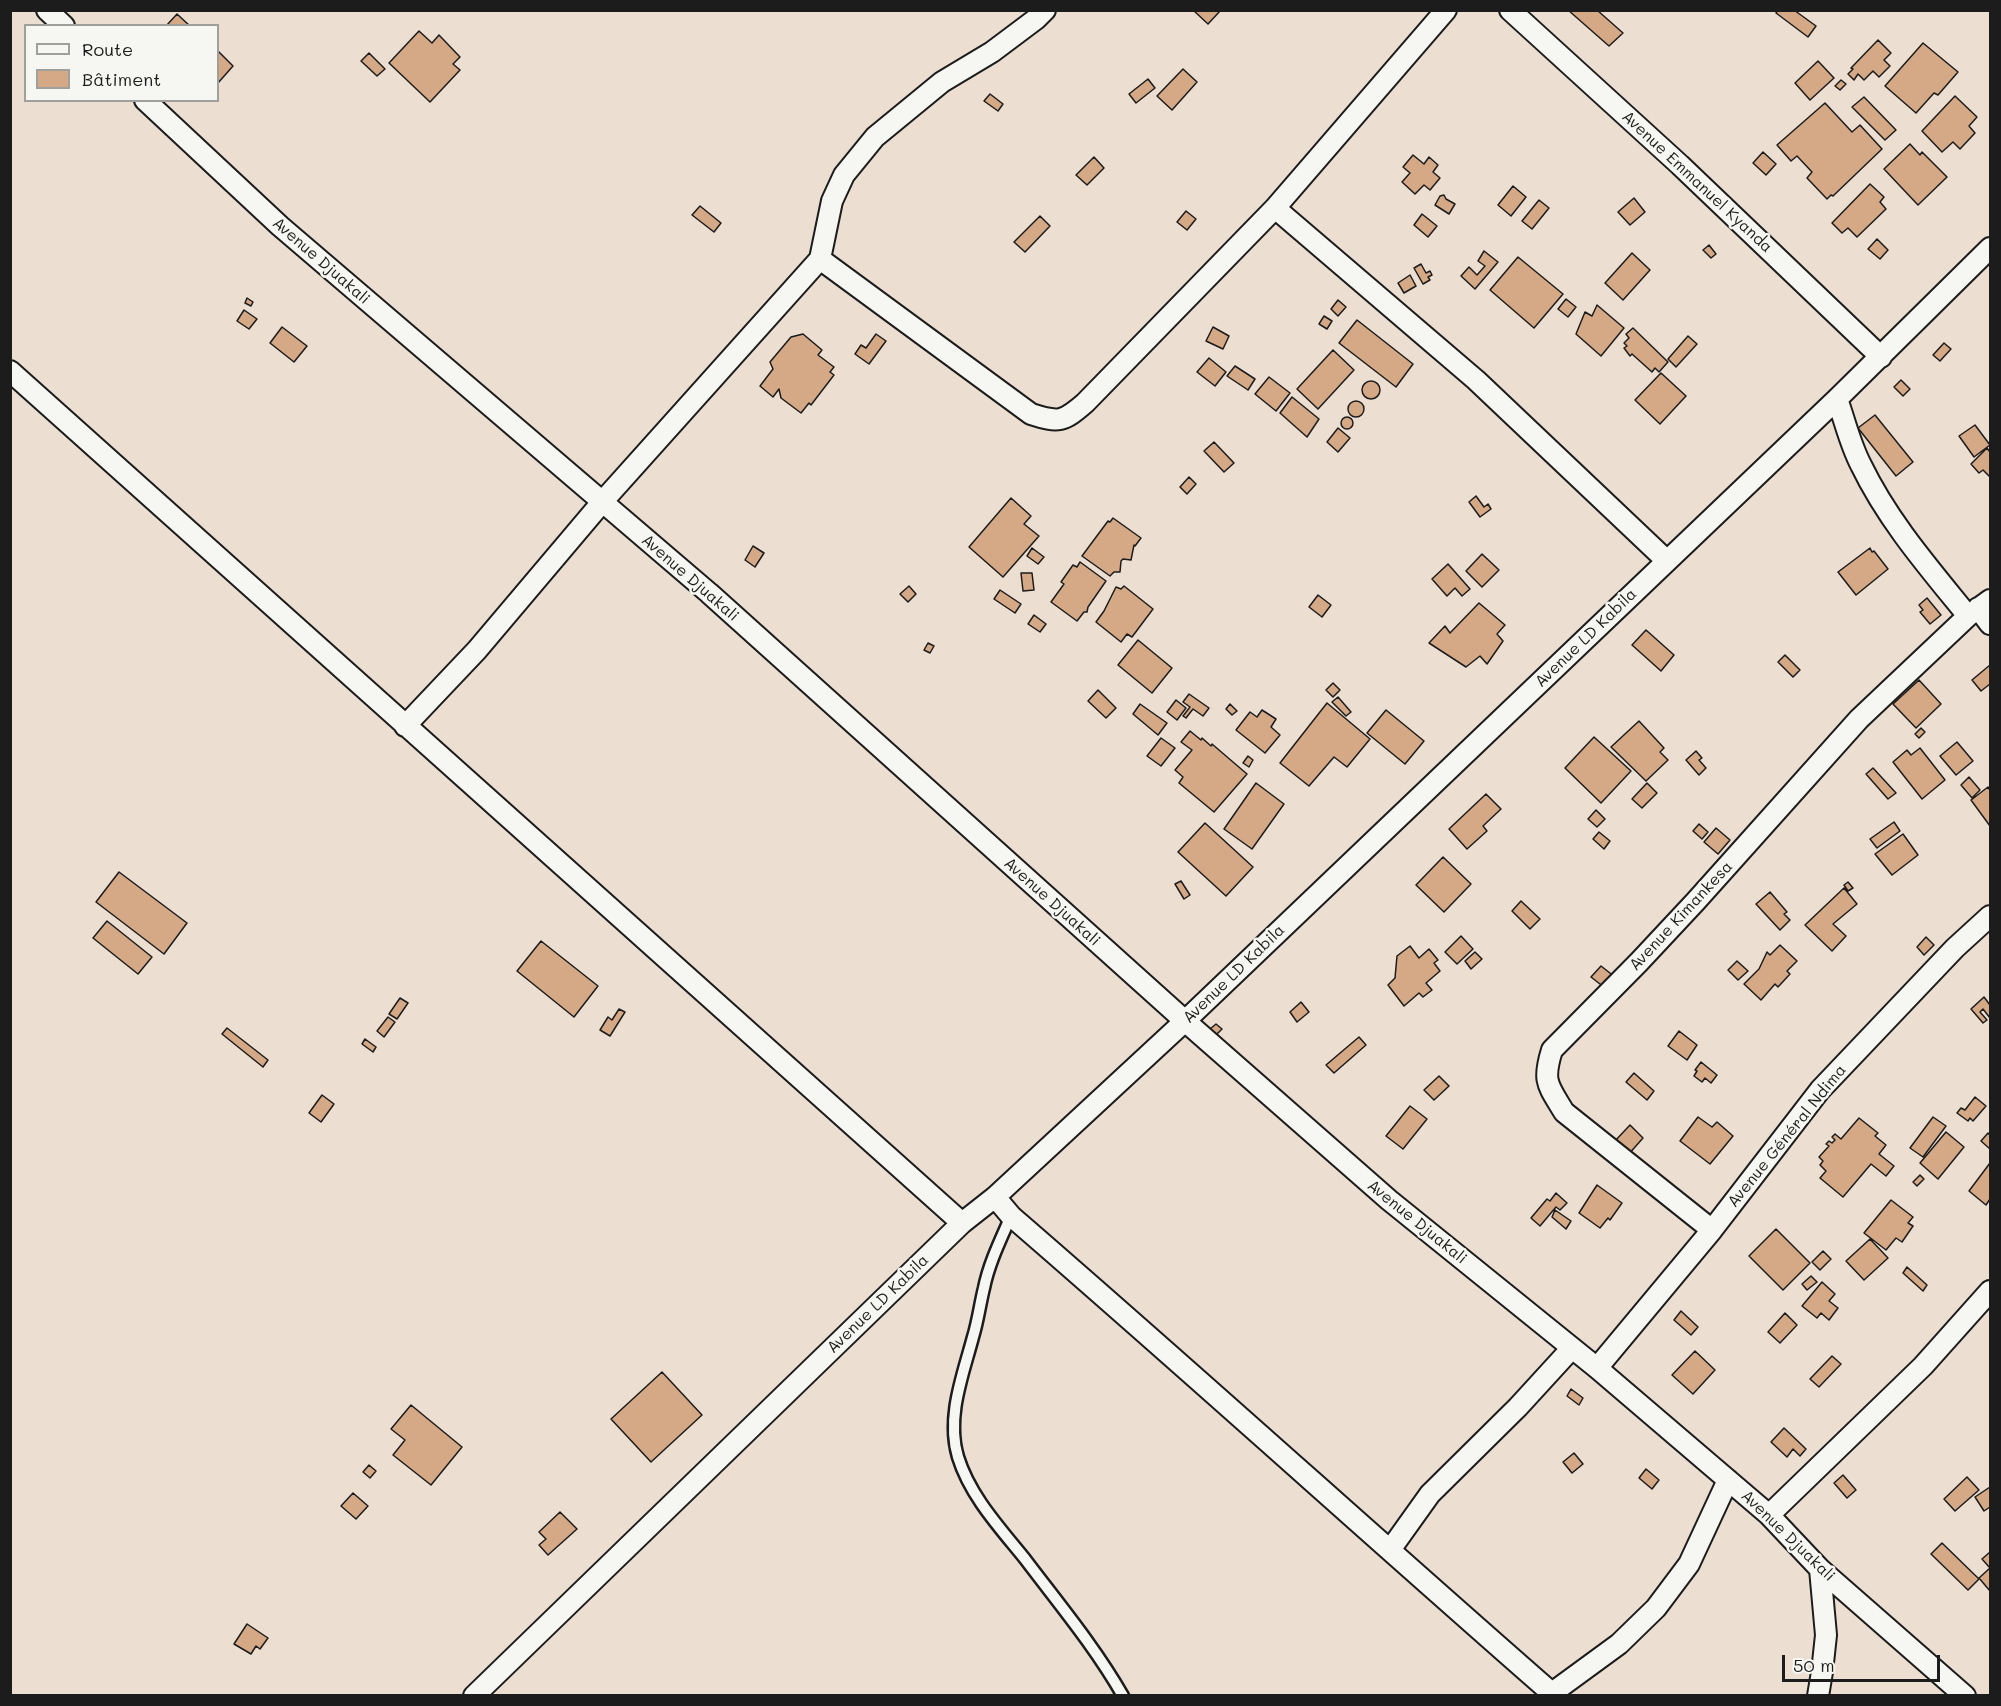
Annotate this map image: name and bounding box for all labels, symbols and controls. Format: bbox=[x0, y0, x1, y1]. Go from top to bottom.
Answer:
legend bbox=[24, 24, 219, 102]
text: Route bbox=[82, 37, 133, 61]
text: Bâtiment bbox=[82, 67, 161, 91]
street label: Avenue Emmanuel Kyanda bbox=[1618, 107, 1776, 257]
street label: Avenue Djuakali bbox=[268, 213, 374, 309]
street label: Avenue Djuakali bbox=[637, 530, 743, 626]
street label: Avenue LD Kabila bbox=[1531, 585, 1641, 691]
street label: Avenue Djuakali bbox=[1000, 854, 1104, 950]
street label: Avenue Kimankesa bbox=[1625, 857, 1737, 975]
street label: Avenue LD Kabila bbox=[1179, 921, 1289, 1027]
street label: Avenue Général Ndima bbox=[1724, 1061, 1850, 1211]
street label: Avenue Djuakali bbox=[1363, 1176, 1471, 1268]
street label: Avenue LD Kabila bbox=[823, 1251, 933, 1357]
street label: Avenue Djuakali bbox=[1737, 1486, 1839, 1586]
scale bar bbox=[1785, 1643, 1942, 1681]
text: 50 m bbox=[1793, 1653, 1835, 1677]

